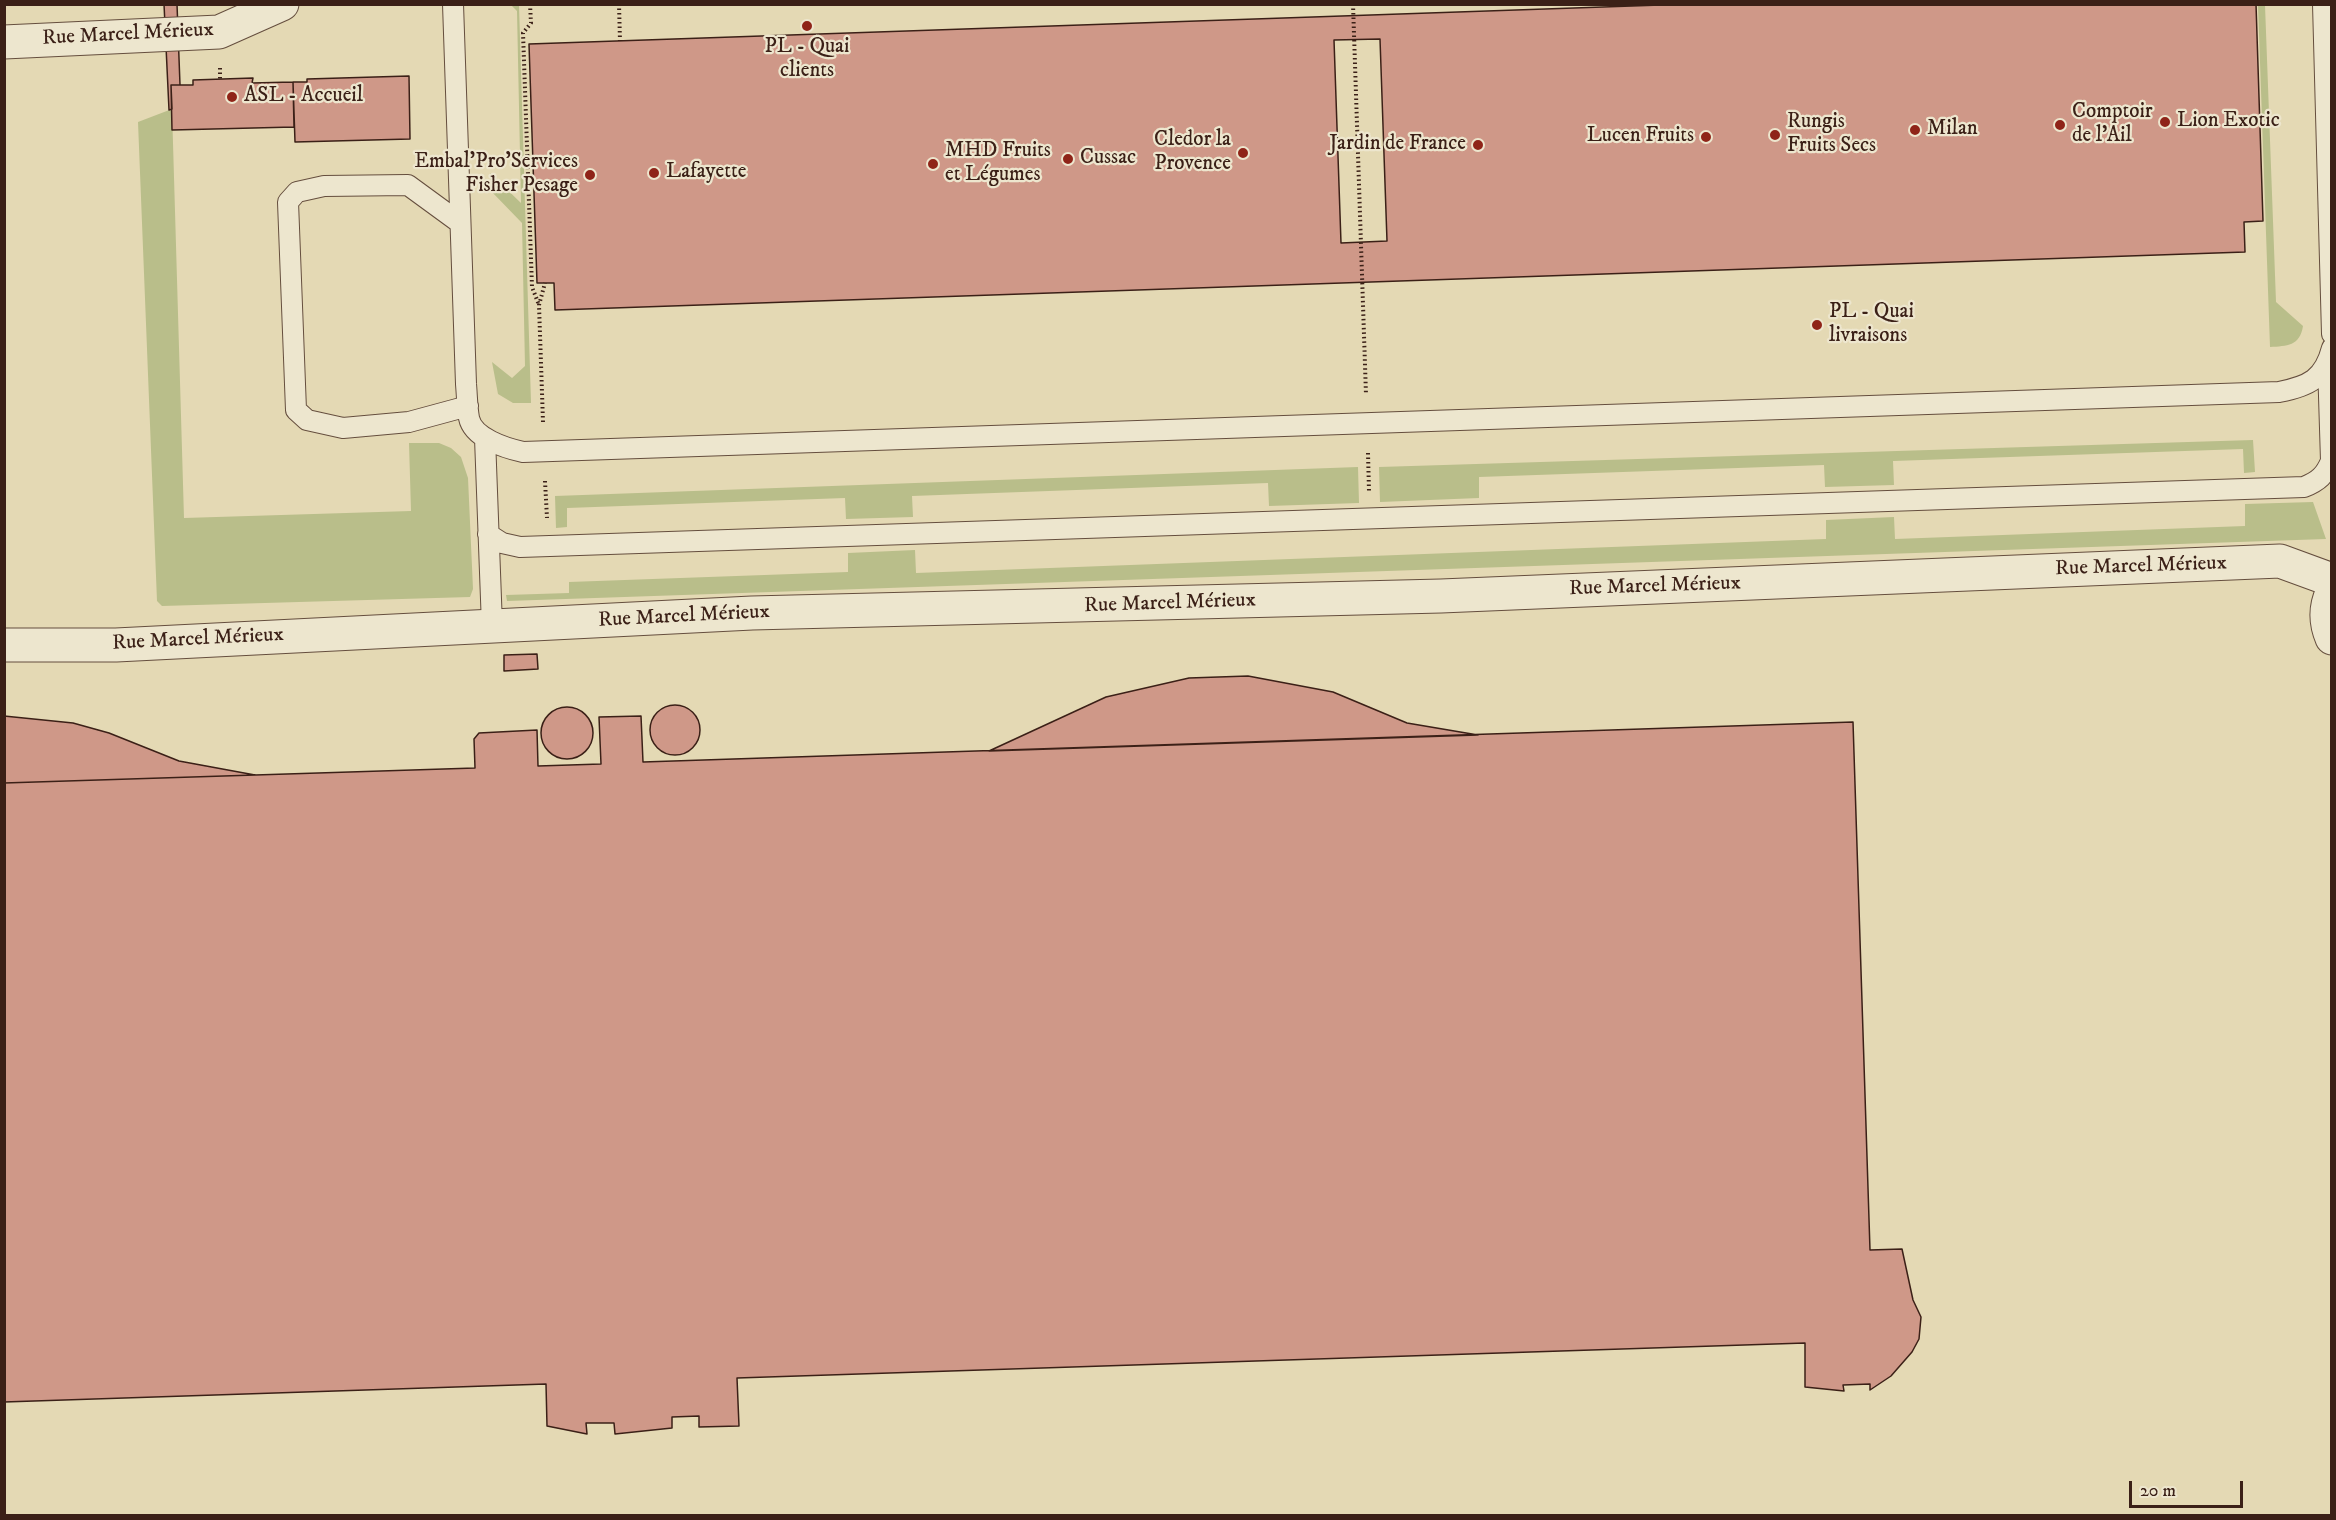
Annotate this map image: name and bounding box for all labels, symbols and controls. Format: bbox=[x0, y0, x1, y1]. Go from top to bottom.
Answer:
street label: Rue Marcel Mérieux bbox=[42, 18, 214, 52]
marker: PL - Quai clients bbox=[800, 19, 814, 33]
place label: PL - Quai clients bbox=[765, 35, 849, 85]
place label: ASL - Accueil bbox=[244, 84, 363, 110]
marker: ASL - Accueil bbox=[225, 90, 239, 104]
place label: Comptoir de l'Ail bbox=[2072, 100, 2153, 150]
place label: Lion Exotic bbox=[2177, 109, 2280, 135]
place label: Rungis Fruits Secs bbox=[1787, 110, 1876, 160]
marker: Lion Exotic bbox=[2158, 115, 2172, 129]
place label: Milan bbox=[1927, 117, 1978, 143]
marker: Comptoir de l'Ail bbox=[2053, 118, 2067, 132]
marker: Milan bbox=[1908, 123, 1922, 137]
place label: Lucen Fruits bbox=[1587, 124, 1694, 150]
place label: Cledor la Provence bbox=[1154, 128, 1231, 178]
marker: Rungis Fruits Secs bbox=[1768, 128, 1782, 142]
marker: Lucen Fruits bbox=[1699, 130, 1713, 144]
place label: Jardin de France bbox=[1329, 132, 1466, 158]
marker: Jardin de France bbox=[1471, 138, 1485, 152]
place label: MHD Fruits et Légumes bbox=[945, 139, 1051, 189]
place label: Cussac bbox=[1080, 146, 1136, 172]
marker: Cledor la Provence bbox=[1236, 146, 1250, 160]
place label: Embal'Pro'Services Fisher Pesage bbox=[414, 150, 578, 200]
marker: Cussac bbox=[1061, 152, 1075, 166]
marker: MHD Fruits et Légumes bbox=[926, 157, 940, 171]
place label: Lafayette bbox=[666, 160, 746, 186]
marker: Lafayette bbox=[647, 166, 661, 180]
marker: Embal'Pro'Services Fisher Pesage bbox=[583, 168, 597, 182]
place label: PL - Quai livraisons bbox=[1829, 300, 1914, 350]
marker: PL - Quai livraisons bbox=[1810, 318, 1824, 332]
street label: Rue Marcel Mérieux bbox=[2055, 551, 2227, 583]
street label: Rue Marcel Mérieux bbox=[1569, 571, 1741, 603]
street label: Rue Marcel Mérieux bbox=[1084, 588, 1256, 620]
street label: Rue Marcel Mérieux bbox=[598, 600, 770, 634]
street label: Rue Marcel Mérieux bbox=[112, 623, 284, 657]
scale bar bbox=[2132, 1469, 2246, 1507]
text: 20 m bbox=[2140, 1480, 2176, 1502]

